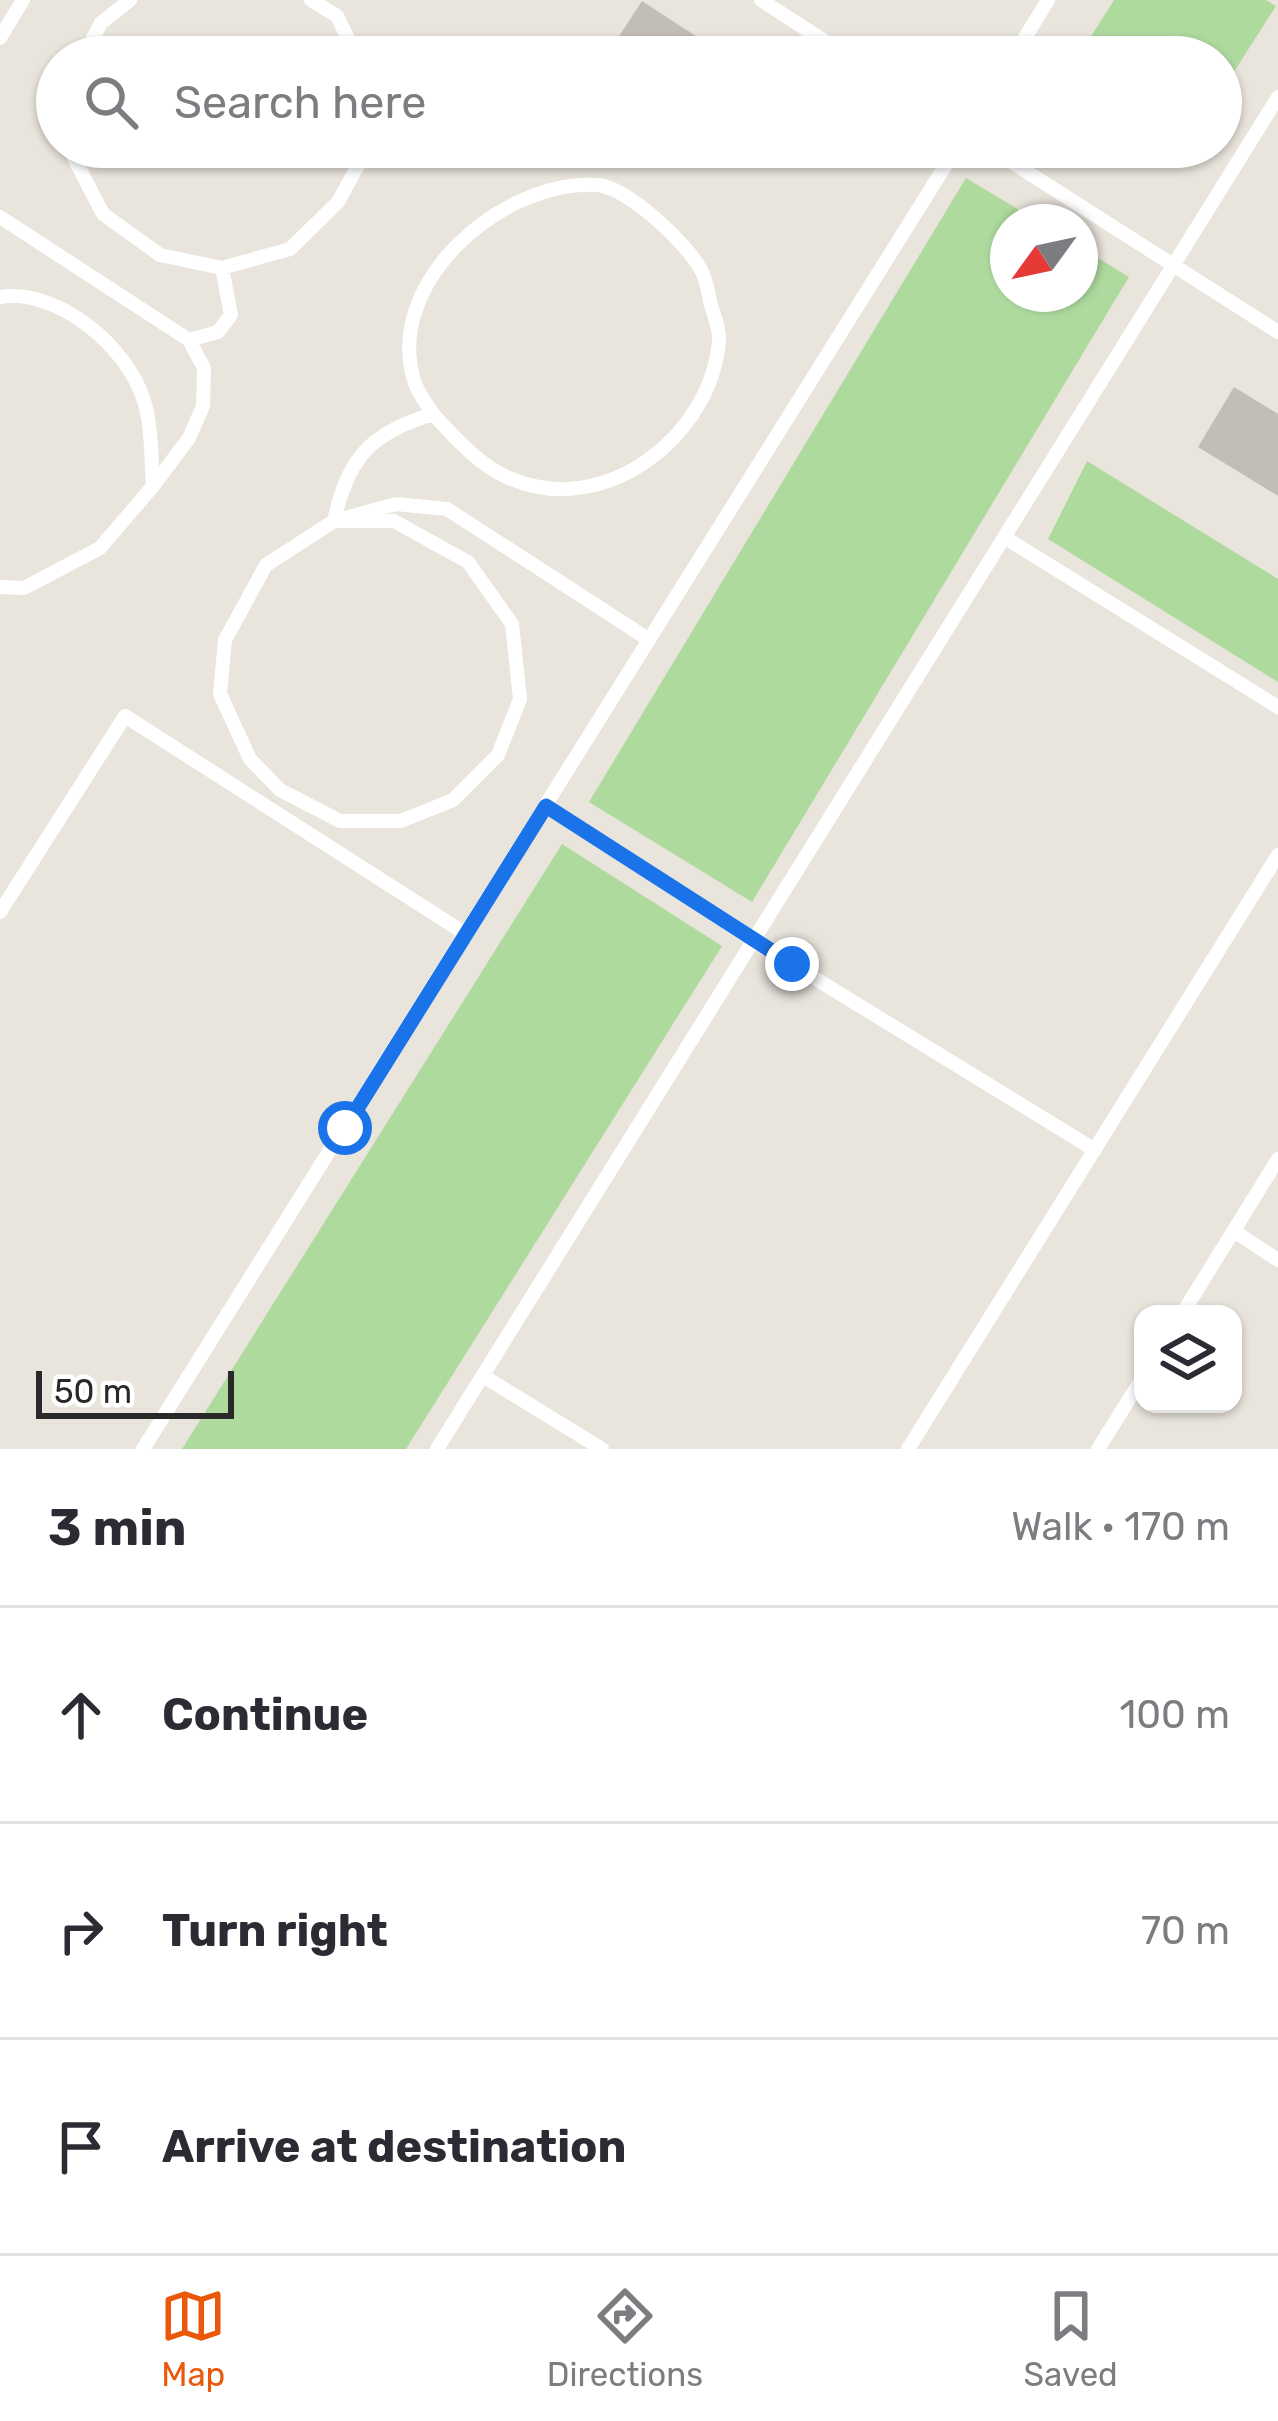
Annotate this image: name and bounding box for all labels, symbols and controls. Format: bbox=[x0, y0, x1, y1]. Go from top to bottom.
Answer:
search box bbox=[36, 36, 1242, 168]
icon: search bbox=[78, 69, 144, 135]
text: Search here bbox=[174, 76, 426, 129]
north arrow bbox=[990, 204, 1098, 312]
route end bbox=[765, 937, 819, 991]
route start bbox=[318, 1101, 372, 1155]
map controls bbox=[1134, 1305, 1242, 1413]
button: layers bbox=[1134, 1305, 1242, 1413]
scale bar bbox=[36, 1365, 234, 1418]
text: 50 m bbox=[54, 1372, 132, 1411]
text: 3 min bbox=[48, 1497, 187, 1558]
text: Walk · 170 m bbox=[1011, 1504, 1230, 1550]
icon: ahead bbox=[48, 1682, 114, 1748]
text: Continue bbox=[162, 1688, 368, 1741]
text: 100 m bbox=[1120, 1692, 1230, 1738]
icon: right bbox=[48, 1898, 114, 1964]
text: Turn right bbox=[162, 1904, 388, 1957]
text: 70 m bbox=[1141, 1908, 1230, 1954]
icon: arrive bbox=[48, 2114, 114, 2180]
text: Arrive at destination bbox=[162, 2120, 627, 2173]
tab: Map bbox=[160, 2283, 226, 2394]
tab: Directions bbox=[547, 2283, 703, 2394]
tab: Saved bbox=[1024, 2283, 1118, 2394]

